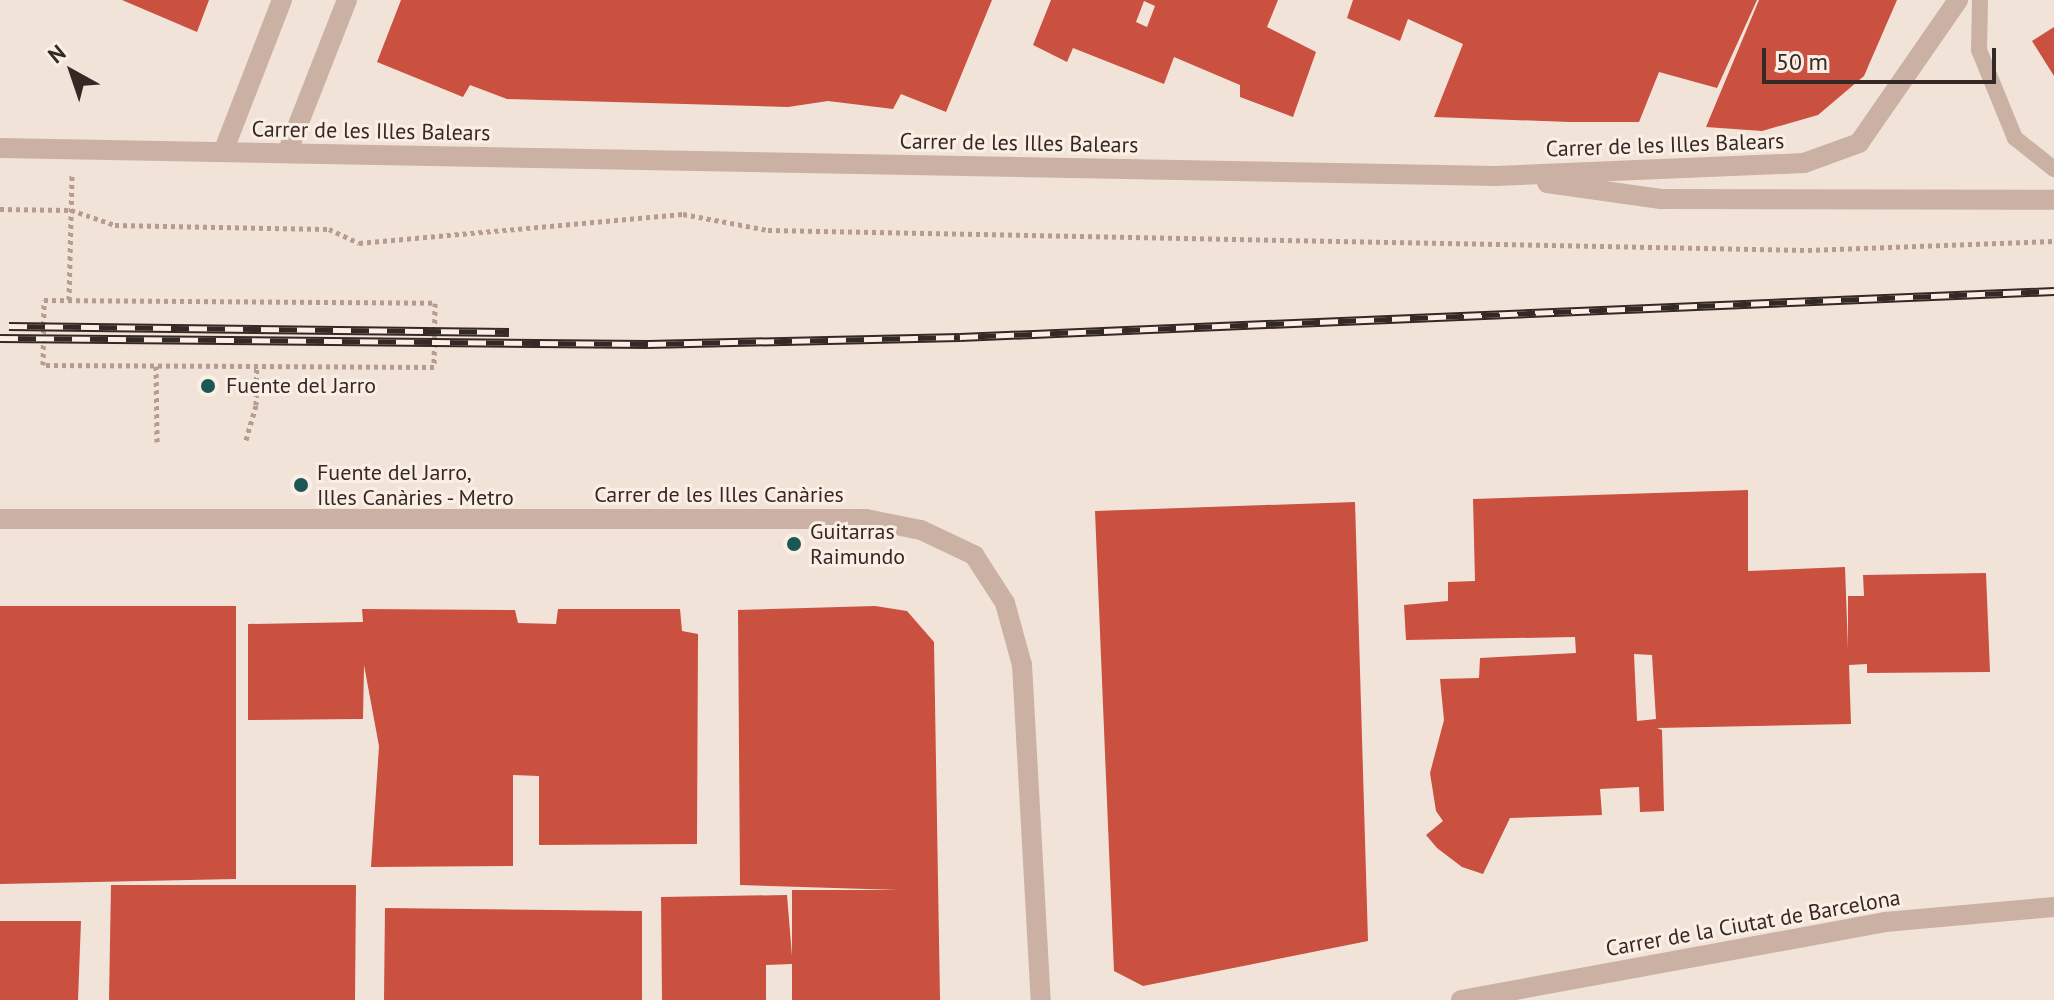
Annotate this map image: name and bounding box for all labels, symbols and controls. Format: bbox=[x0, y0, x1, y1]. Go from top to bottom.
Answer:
north arrow bbox=[32, 32, 112, 112]
scale bar bbox=[1766, 32, 2000, 82]
text: N bbox=[42, 38, 71, 69]
text: 50 m bbox=[1776, 46, 1828, 77]
street label: Carrer de les Illes Balears bbox=[251, 116, 491, 146]
street label: Carrer de les Illes Balears bbox=[899, 128, 1139, 158]
street label: Carrer de les Illes Balears bbox=[1545, 128, 1785, 162]
place label: Fuente del Jarro bbox=[226, 373, 376, 399]
marker: Fuente del Jarro bbox=[197, 375, 219, 397]
place label: Fuente del Jarro, Illes Canàries - Metro bbox=[317, 459, 517, 510]
marker: Fuente del Jarro, Illes Canàries - Metro bbox=[292, 476, 310, 494]
street label: Carrer de les Illes Canàries bbox=[594, 482, 844, 508]
place label: Guitarras Raimundo bbox=[810, 518, 905, 570]
marker: Guitarras Raimundo bbox=[785, 535, 803, 553]
street label: Carrer de la Ciutat de Barcelona bbox=[1604, 884, 1902, 962]

